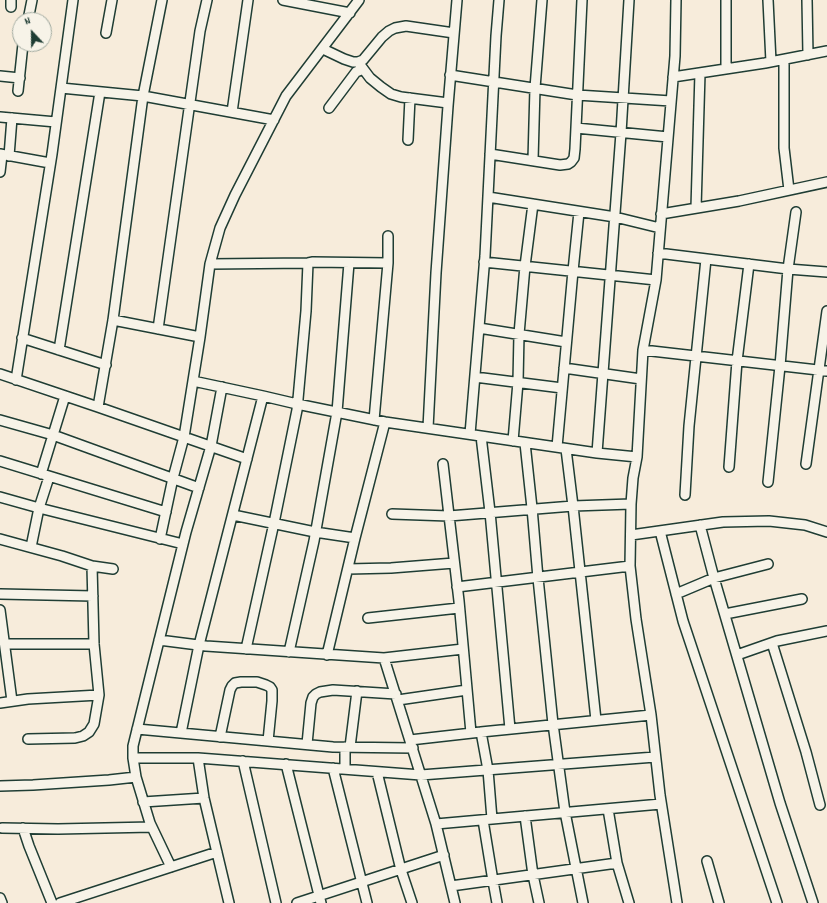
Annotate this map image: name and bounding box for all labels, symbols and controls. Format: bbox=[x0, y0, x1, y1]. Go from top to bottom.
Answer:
north arrow bbox=[12, 12, 52, 52]
text: N bbox=[22, 13, 33, 30]

